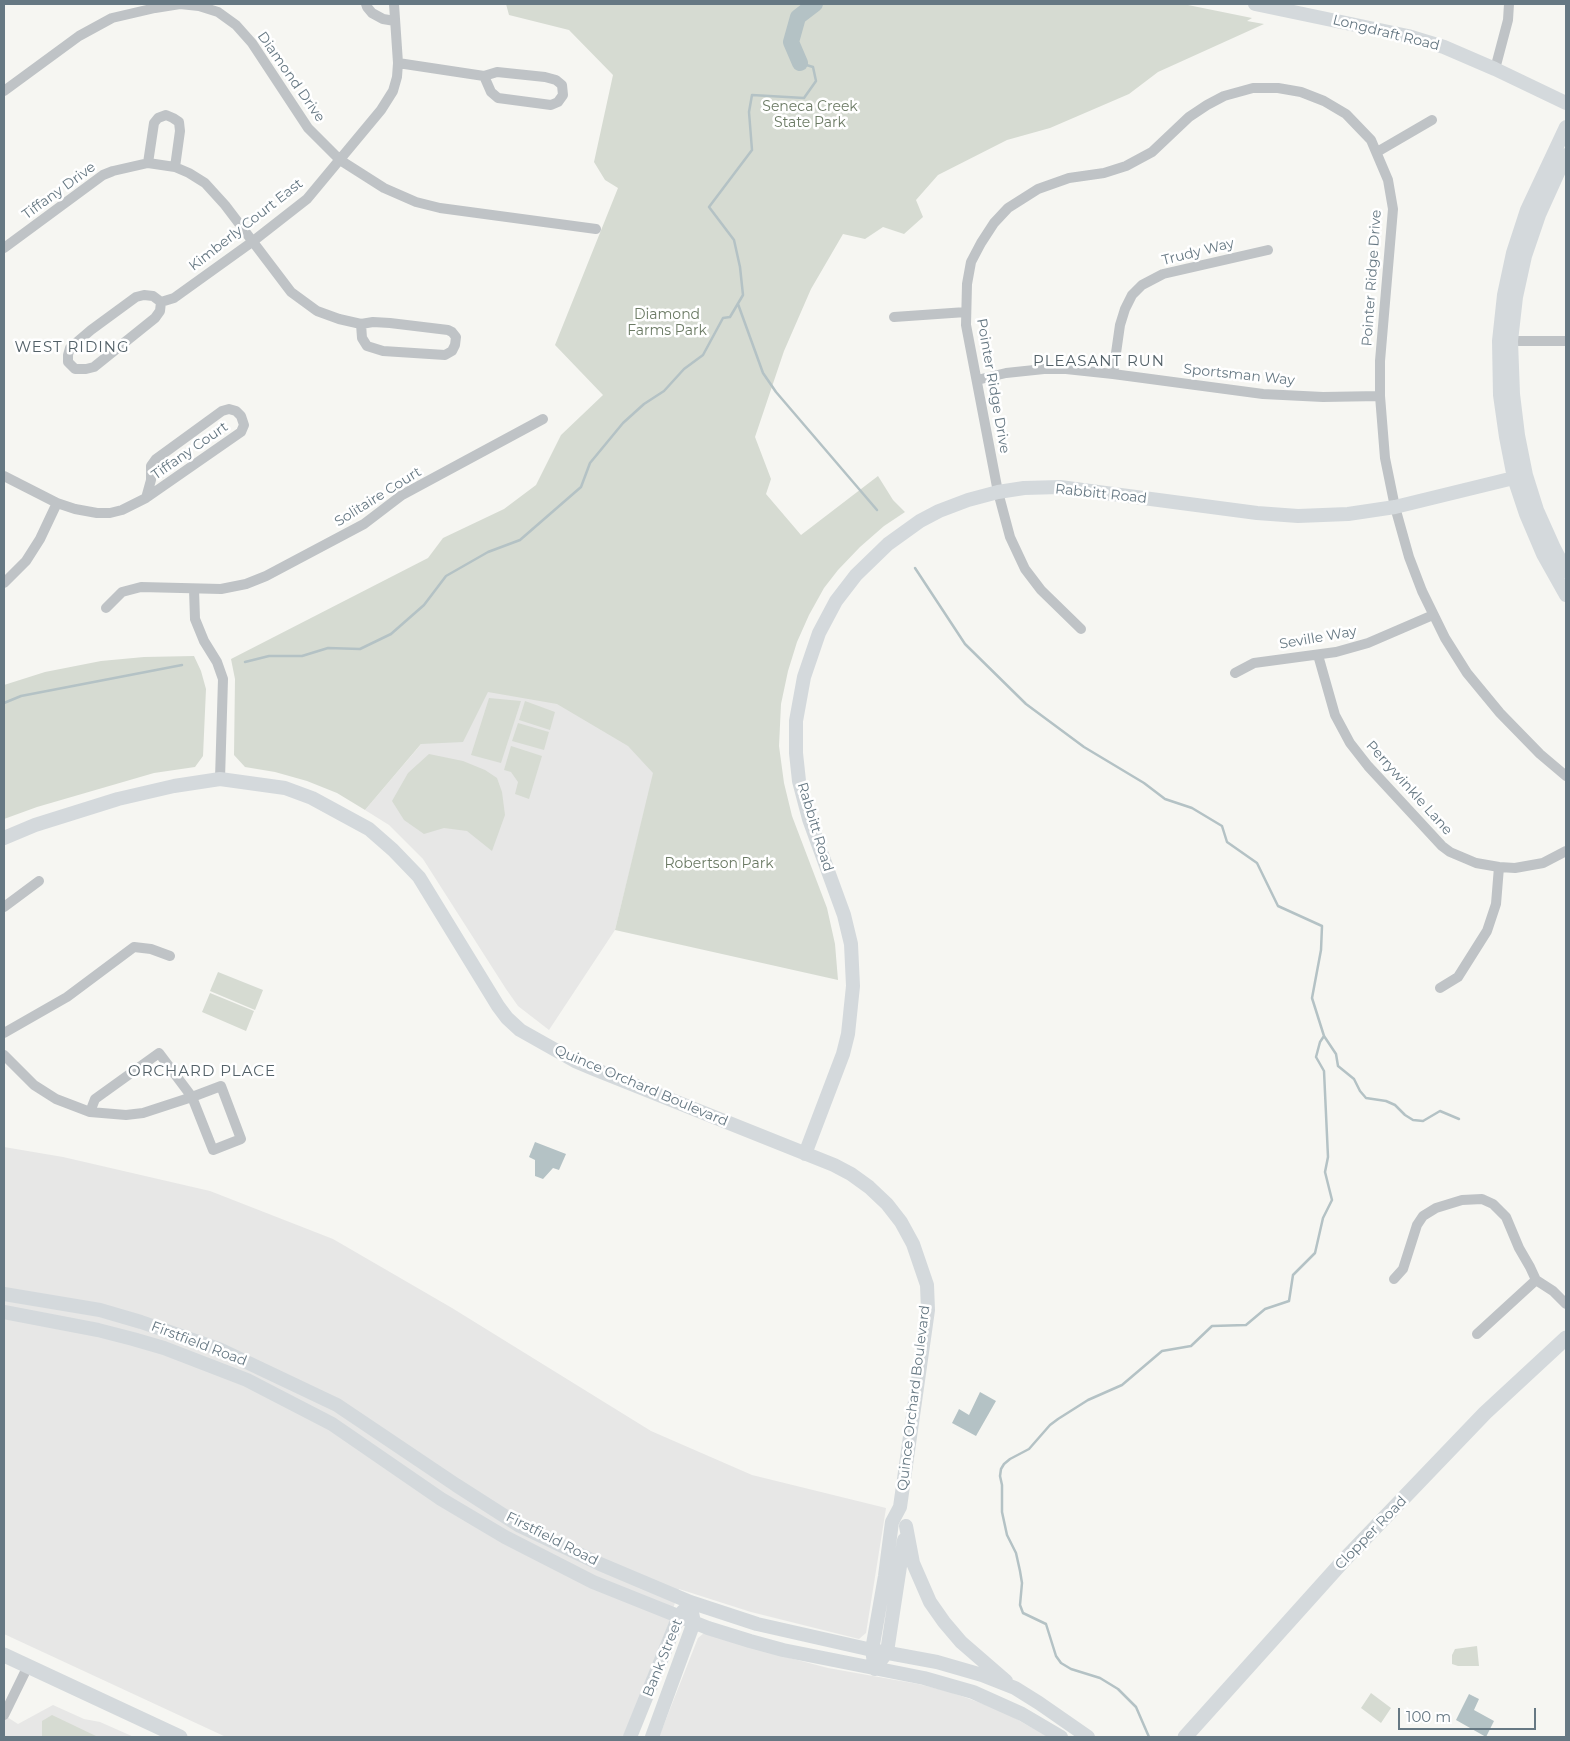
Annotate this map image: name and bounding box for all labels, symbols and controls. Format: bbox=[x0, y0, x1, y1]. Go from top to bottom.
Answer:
street label: Longdraft Road bbox=[1331, 12, 1441, 54]
street label: Diamond Drive bbox=[254, 29, 328, 125]
park label: Seneca Creek State Park bbox=[762, 99, 858, 132]
street label: Tiffany Drive bbox=[19, 159, 99, 223]
street label: Kimberly Court East bbox=[186, 175, 306, 275]
street label: Pointer Ridge Drive bbox=[1359, 209, 1385, 347]
street label: Trudy Way bbox=[1160, 235, 1236, 269]
park label: Diamond Farms Park bbox=[627, 307, 707, 340]
street label: Pointer Ridge Drive bbox=[973, 317, 1013, 455]
district label: WEST RIDING bbox=[13, 339, 131, 357]
district label: PLEASANT RUN bbox=[1032, 353, 1166, 371]
street label: Sportsman Way bbox=[1183, 361, 1295, 389]
street label: Tiffany Court bbox=[149, 419, 231, 483]
street label: Solitaire Court bbox=[332, 464, 424, 530]
street label: Rabbitt Road bbox=[1054, 481, 1148, 507]
street label: Seville Way bbox=[1278, 623, 1358, 653]
street label: Perrywinkle Lane bbox=[1362, 737, 1456, 839]
street label: Rabbitt Road bbox=[793, 780, 837, 874]
park label: Robertson Park bbox=[664, 856, 774, 872]
street label: Quince Orchard Boulevard bbox=[552, 1042, 730, 1130]
district label: ORCHARD PLACE bbox=[126, 1063, 278, 1081]
street label: Quince Orchard Boulevard bbox=[894, 1304, 934, 1492]
street label: Firstfield Road bbox=[149, 1318, 249, 1370]
street label: Clopper Road bbox=[1332, 1493, 1410, 1573]
street label: Firstfield Road bbox=[503, 1509, 601, 1569]
street label: Bank Street bbox=[640, 1617, 686, 1699]
scale bar bbox=[1400, 1698, 1538, 1730]
text: 100 m bbox=[1406, 1707, 1451, 1726]

